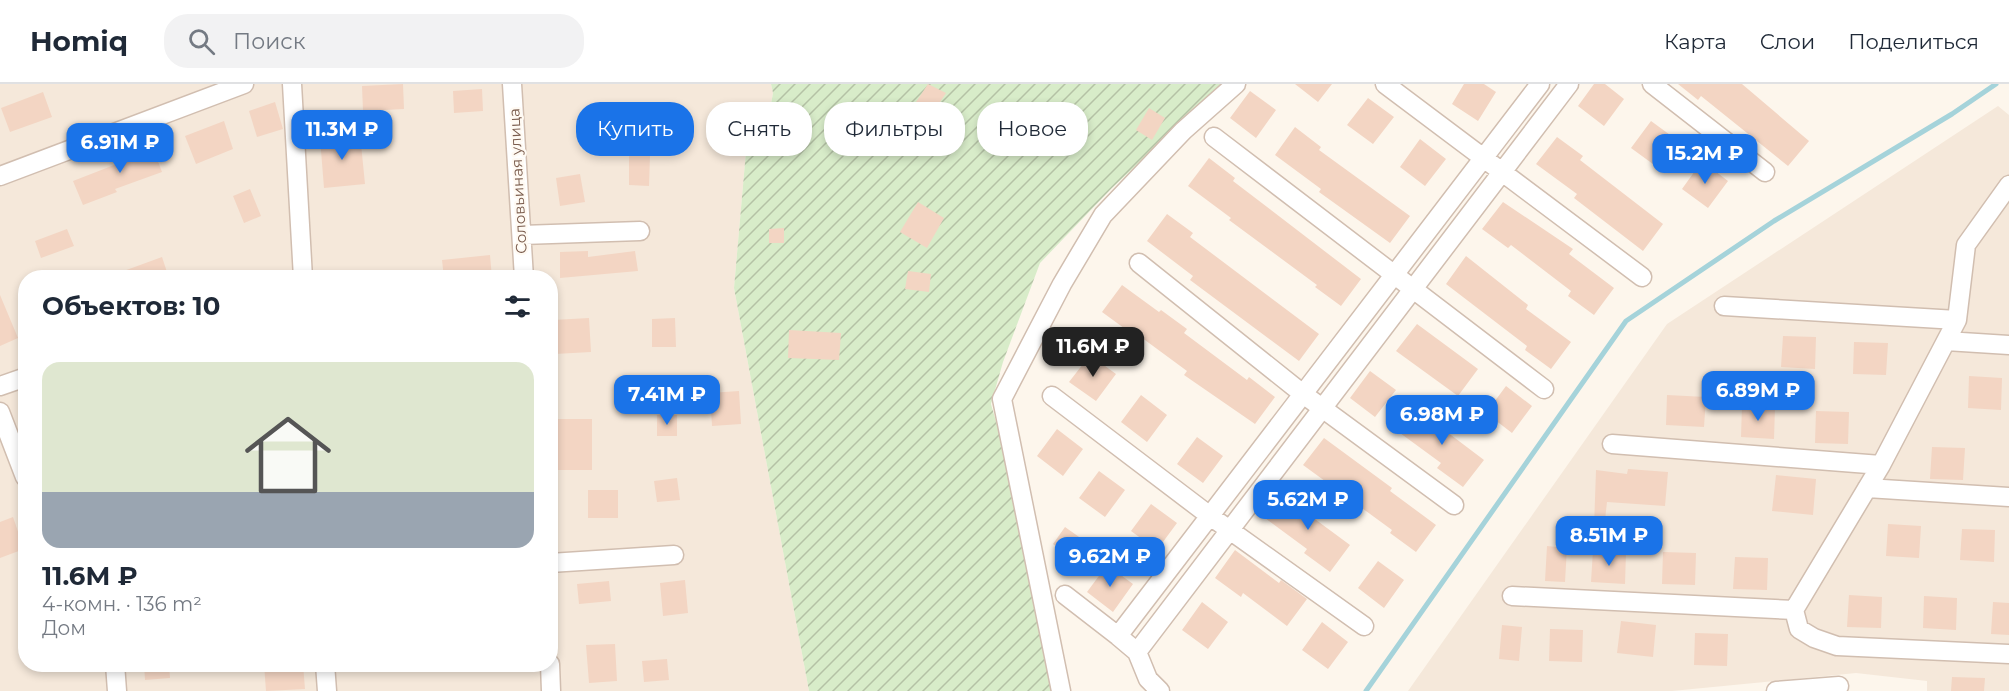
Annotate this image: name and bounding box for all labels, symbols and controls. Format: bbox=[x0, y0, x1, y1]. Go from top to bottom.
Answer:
search box bbox=[164, 14, 584, 68]
text: Homiq bbox=[30, 24, 128, 58]
icon: search bbox=[185, 25, 218, 58]
text: Поиск bbox=[233, 28, 306, 55]
text: Карта bbox=[1664, 29, 1727, 54]
text: Слои bbox=[1760, 29, 1815, 54]
text: Поделиться bbox=[1848, 29, 1979, 54]
chip: Купить bbox=[576, 102, 694, 156]
chip: Снять bbox=[706, 102, 812, 156]
chip: Фильтры bbox=[824, 102, 965, 156]
chip: Новое bbox=[977, 102, 1088, 156]
street label: Соловьиная улица bbox=[504, 108, 531, 254]
pin: 11.3M ₽ bbox=[287, 110, 397, 161]
text: 11.3M ₽ bbox=[305, 117, 379, 141]
pin: 6.91M ₽ bbox=[65, 123, 175, 174]
text: 6.91M ₽ bbox=[81, 130, 159, 154]
pin: 15.2M ₽ bbox=[1650, 134, 1760, 185]
text: 15.2M ₽ bbox=[1666, 141, 1744, 165]
text: Объектов: 10 bbox=[42, 290, 220, 322]
icon: filters bbox=[501, 290, 534, 323]
pin: 11.6M ₽ bbox=[1038, 327, 1148, 378]
text: 11.6M ₽ bbox=[1056, 334, 1130, 358]
pin: 6.89M ₽ bbox=[1703, 371, 1813, 422]
pin: 7.41M ₽ bbox=[612, 375, 722, 426]
text: 6.89M ₽ bbox=[1716, 378, 1800, 402]
text: 7.41M ₽ bbox=[628, 382, 706, 406]
pin: 6.98M ₽ bbox=[1387, 395, 1497, 446]
icon: home bbox=[234, 401, 342, 509]
text: 6.98M ₽ bbox=[1400, 402, 1484, 426]
pin: 5.62M ₽ bbox=[1253, 480, 1363, 531]
text: 5.62M ₽ bbox=[1267, 487, 1349, 511]
pin: 8.51M ₽ bbox=[1554, 516, 1664, 567]
text: 8.51M ₽ bbox=[1570, 523, 1648, 547]
pin: 9.62M ₽ bbox=[1055, 537, 1165, 588]
text: 9.62M ₽ bbox=[1069, 544, 1151, 568]
text: 11.6M ₽ bbox=[42, 560, 138, 592]
text: 4-комн. · 136 m² bbox=[42, 592, 202, 616]
text: Дом bbox=[42, 616, 86, 640]

